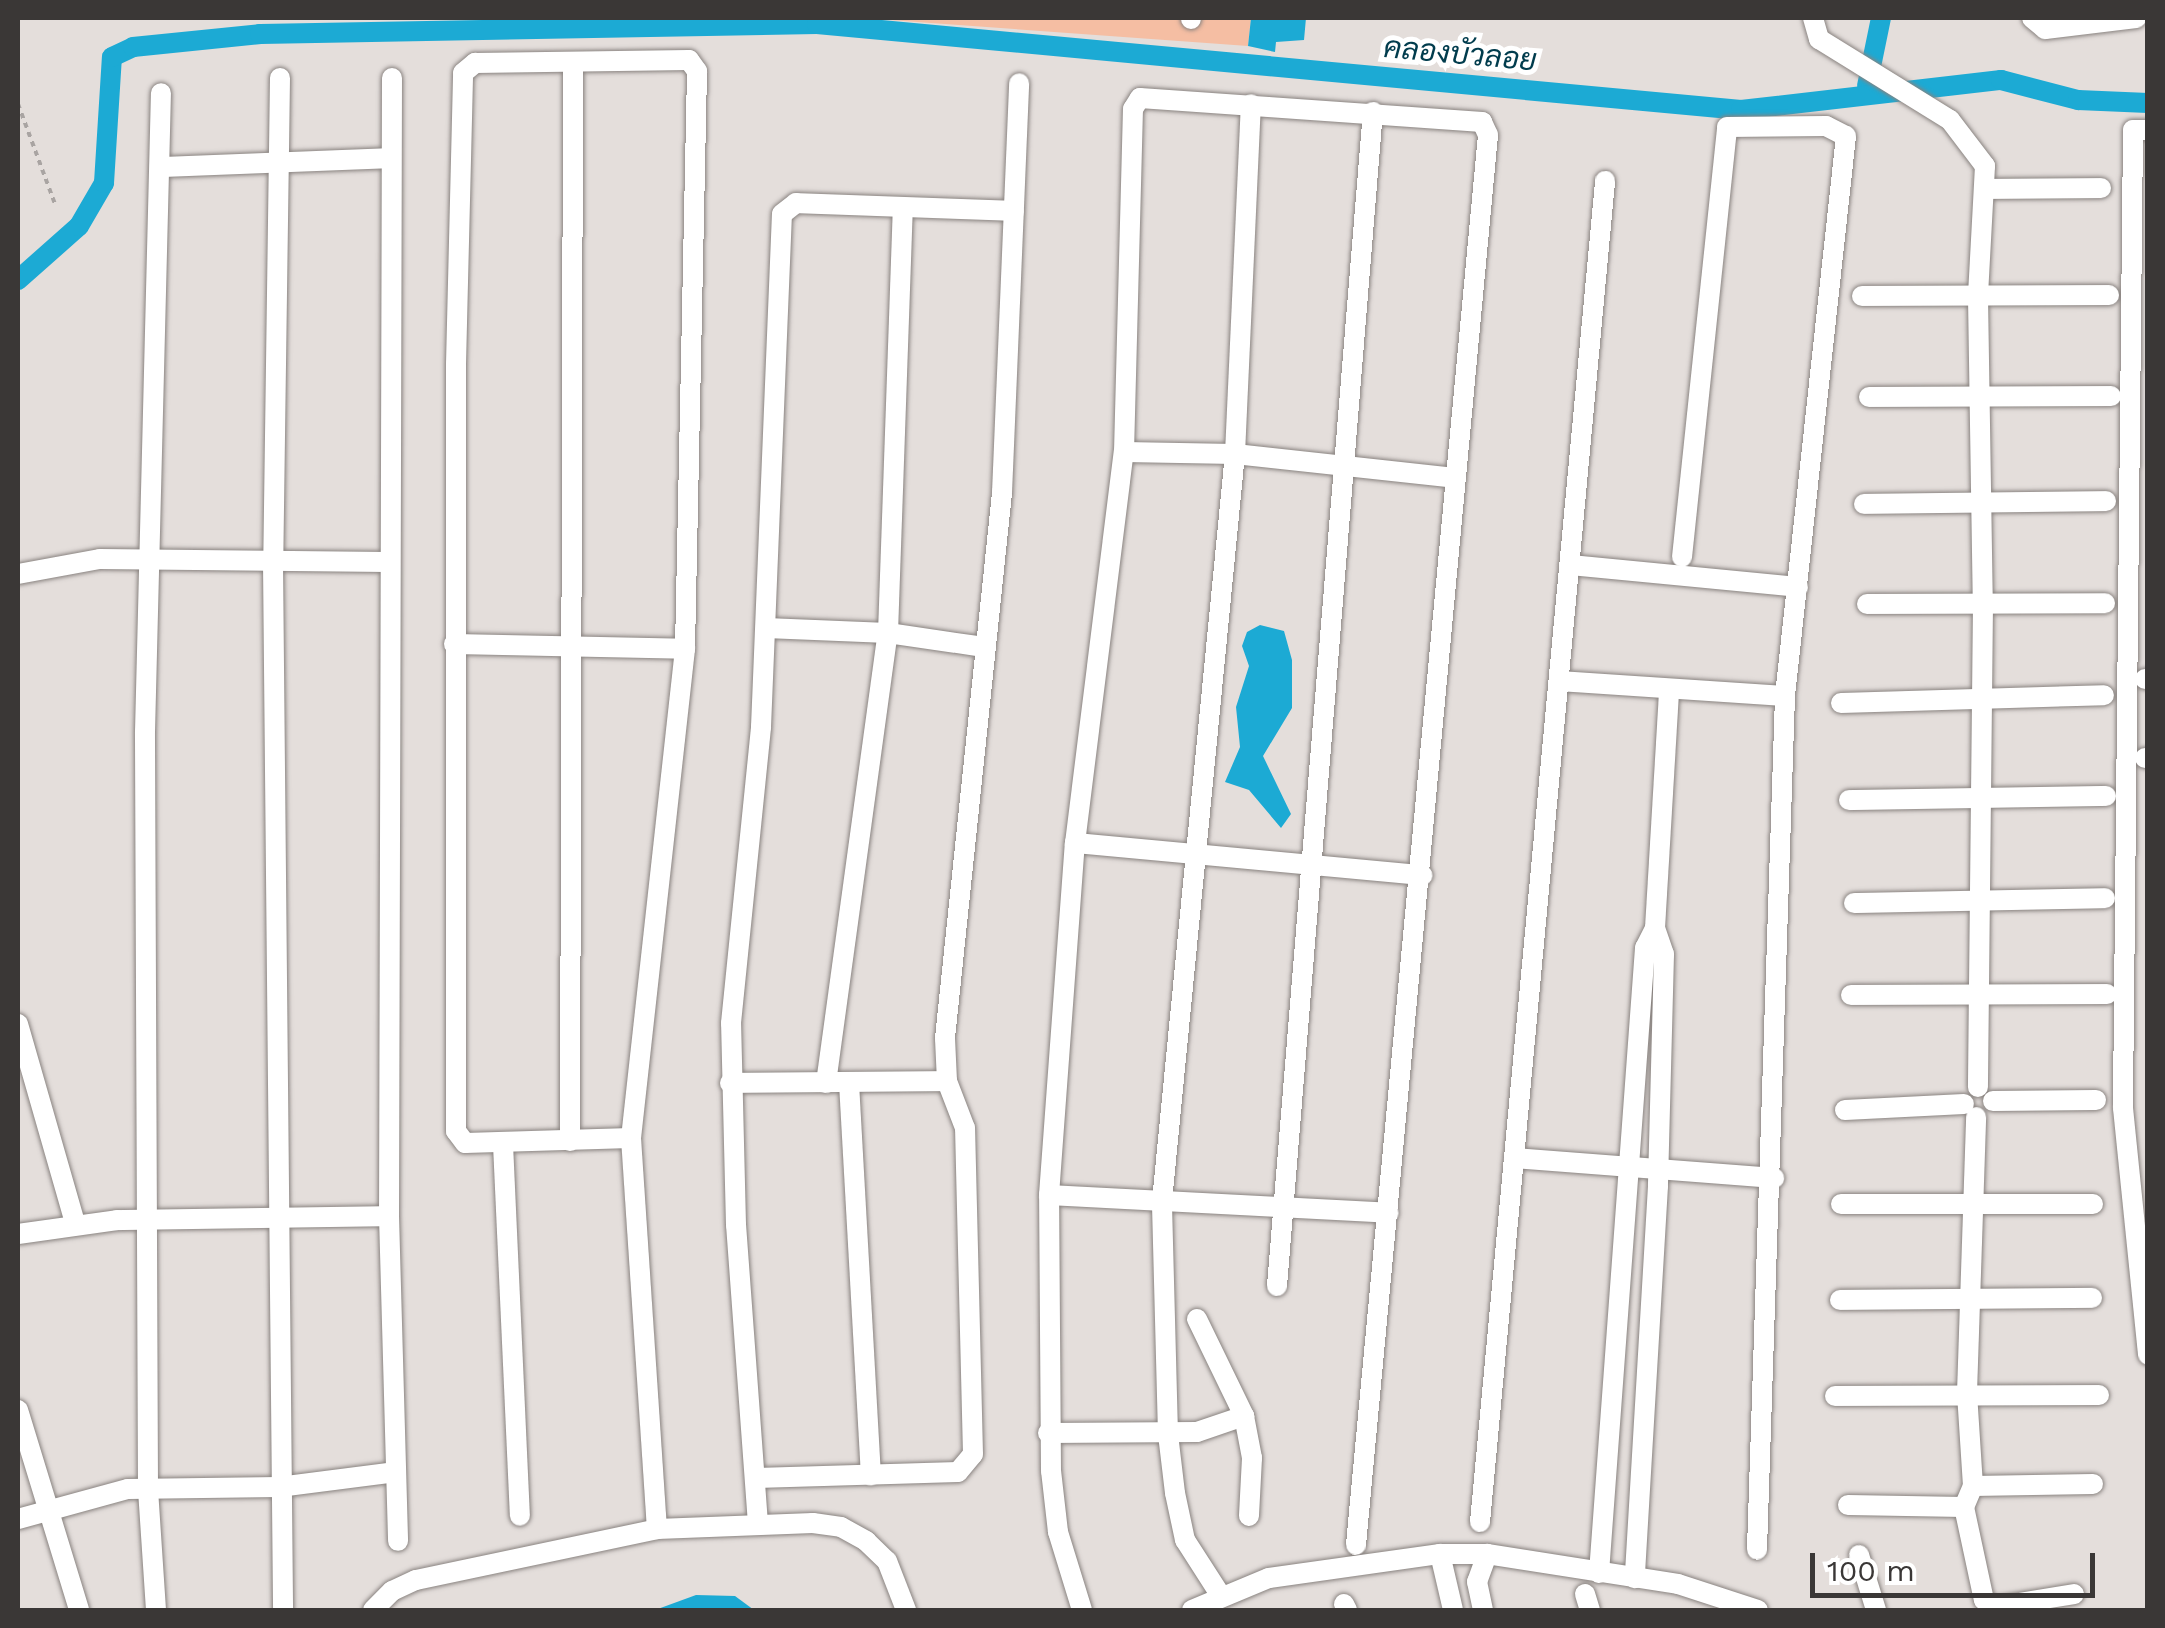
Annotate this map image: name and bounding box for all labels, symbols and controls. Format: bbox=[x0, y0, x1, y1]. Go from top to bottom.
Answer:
water label: คลองบัวลอย bbox=[1382, 29, 1538, 79]
scale bar bbox=[1815, 1533, 2100, 1595]
text: 100 m bbox=[1827, 1553, 1915, 1588]

